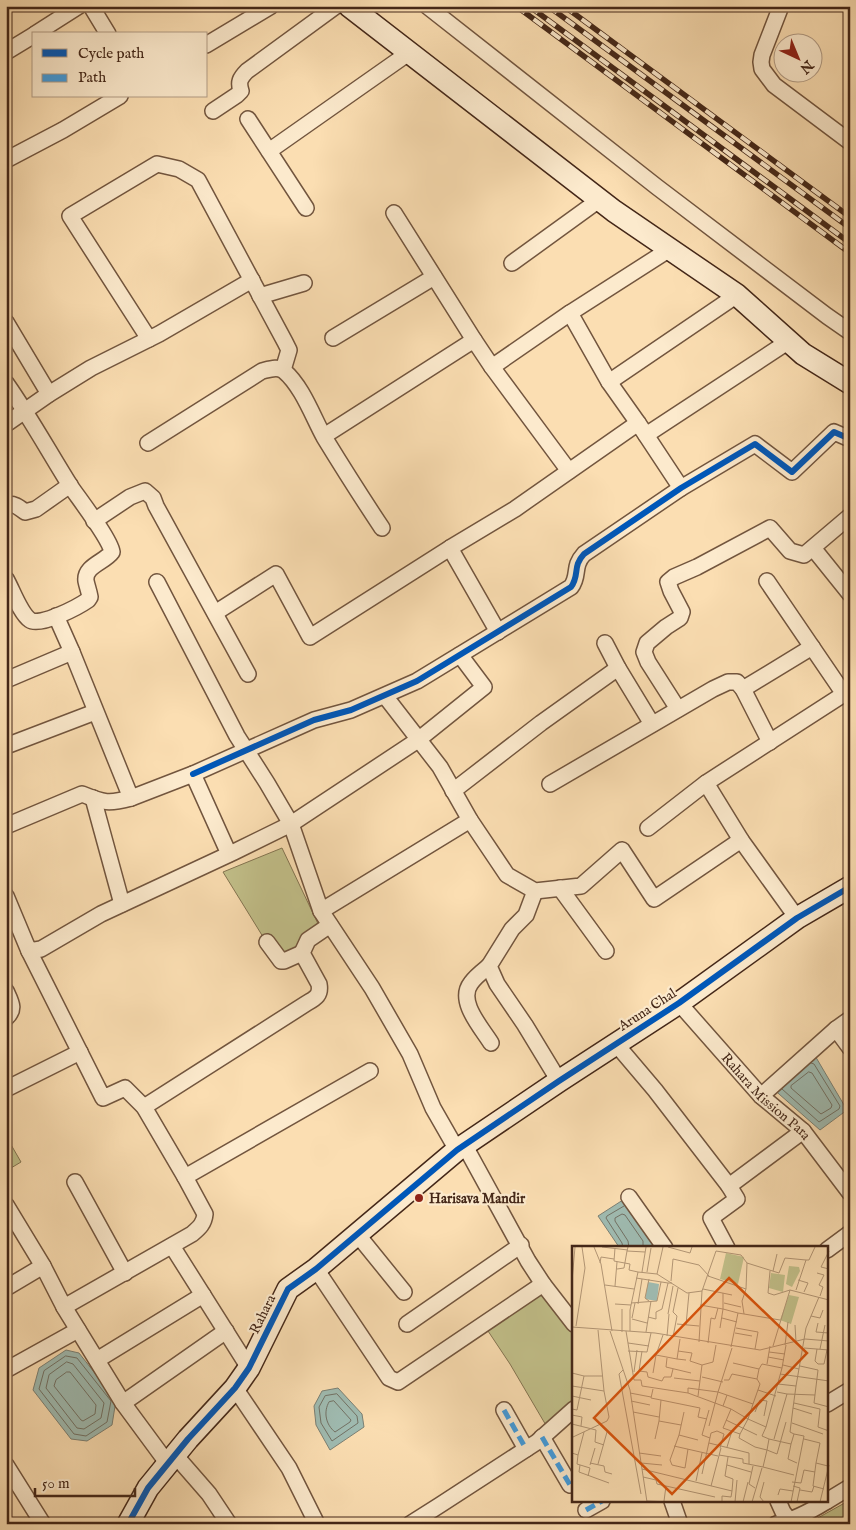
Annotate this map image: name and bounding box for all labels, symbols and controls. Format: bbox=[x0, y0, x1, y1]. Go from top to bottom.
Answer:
legend bbox=[32, 32, 208, 98]
north arrow bbox=[774, 32, 824, 82]
text: Cycle path bbox=[78, 44, 144, 63]
text: N bbox=[796, 55, 818, 77]
text: Path bbox=[78, 68, 106, 87]
street label: Aruna Chal bbox=[614, 984, 680, 1036]
street label: Rahara Mission Para bbox=[717, 1049, 815, 1145]
place label: Harisava Mandir bbox=[429, 1190, 526, 1208]
marker: Harisava Mandir bbox=[413, 1192, 425, 1204]
inset map bbox=[572, 1246, 828, 1502]
street label: Rahara bbox=[246, 1291, 280, 1337]
scale bar bbox=[35, 1465, 135, 1497]
text: 50 m bbox=[42, 1474, 70, 1493]

